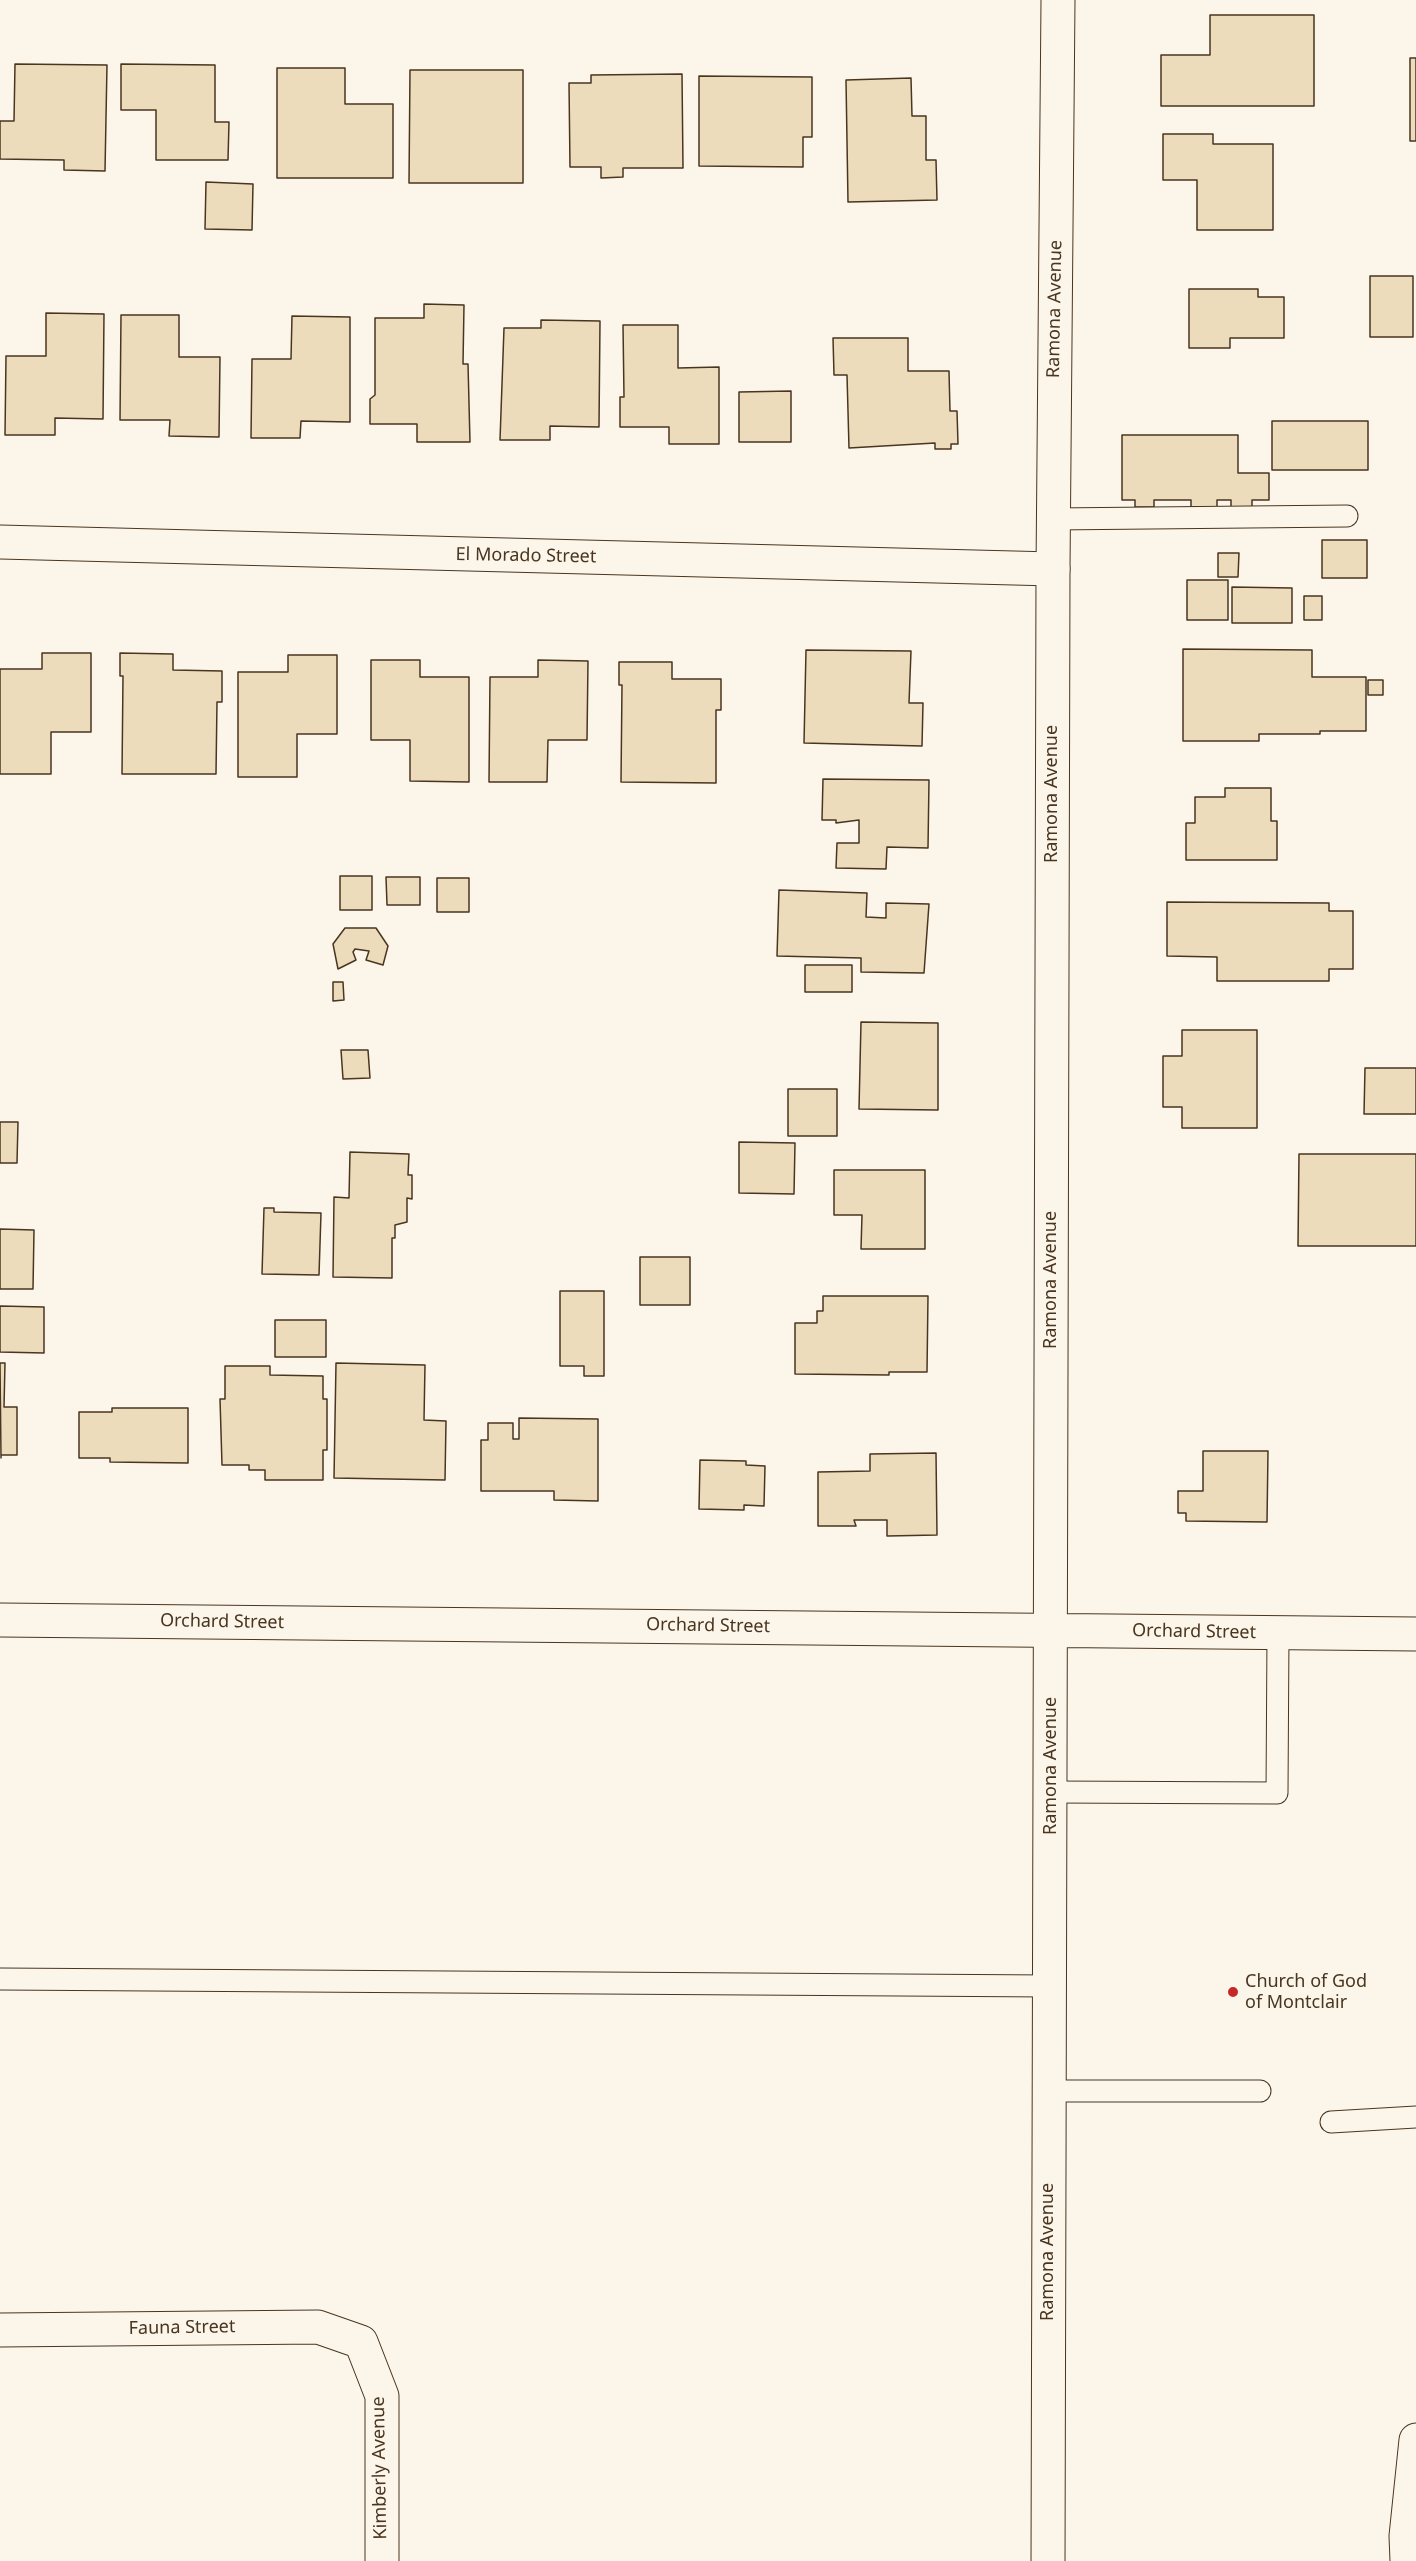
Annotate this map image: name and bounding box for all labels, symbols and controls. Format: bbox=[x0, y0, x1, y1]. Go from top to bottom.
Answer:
street label: Ramona Avenue bbox=[1043, 240, 1067, 378]
street label: El Morado Street bbox=[456, 544, 596, 568]
street label: Ramona Avenue bbox=[1041, 725, 1063, 863]
street label: Ramona Avenue bbox=[1040, 1211, 1062, 1349]
street label: Orchard Street bbox=[160, 1610, 284, 1634]
street label: Orchard Street bbox=[646, 1614, 770, 1638]
street label: Orchard Street bbox=[1132, 1620, 1256, 1644]
street label: Ramona Avenue bbox=[1040, 1697, 1062, 1835]
place label: Church of God of Montclair bbox=[1245, 1971, 1367, 2014]
marker: Church of God of Montclair bbox=[1226, 1985, 1240, 1999]
street label: Ramona Avenue bbox=[1037, 2183, 1059, 2321]
street label: Fauna Street bbox=[128, 2316, 236, 2340]
street label: Kimberly Avenue bbox=[368, 2396, 392, 2540]

